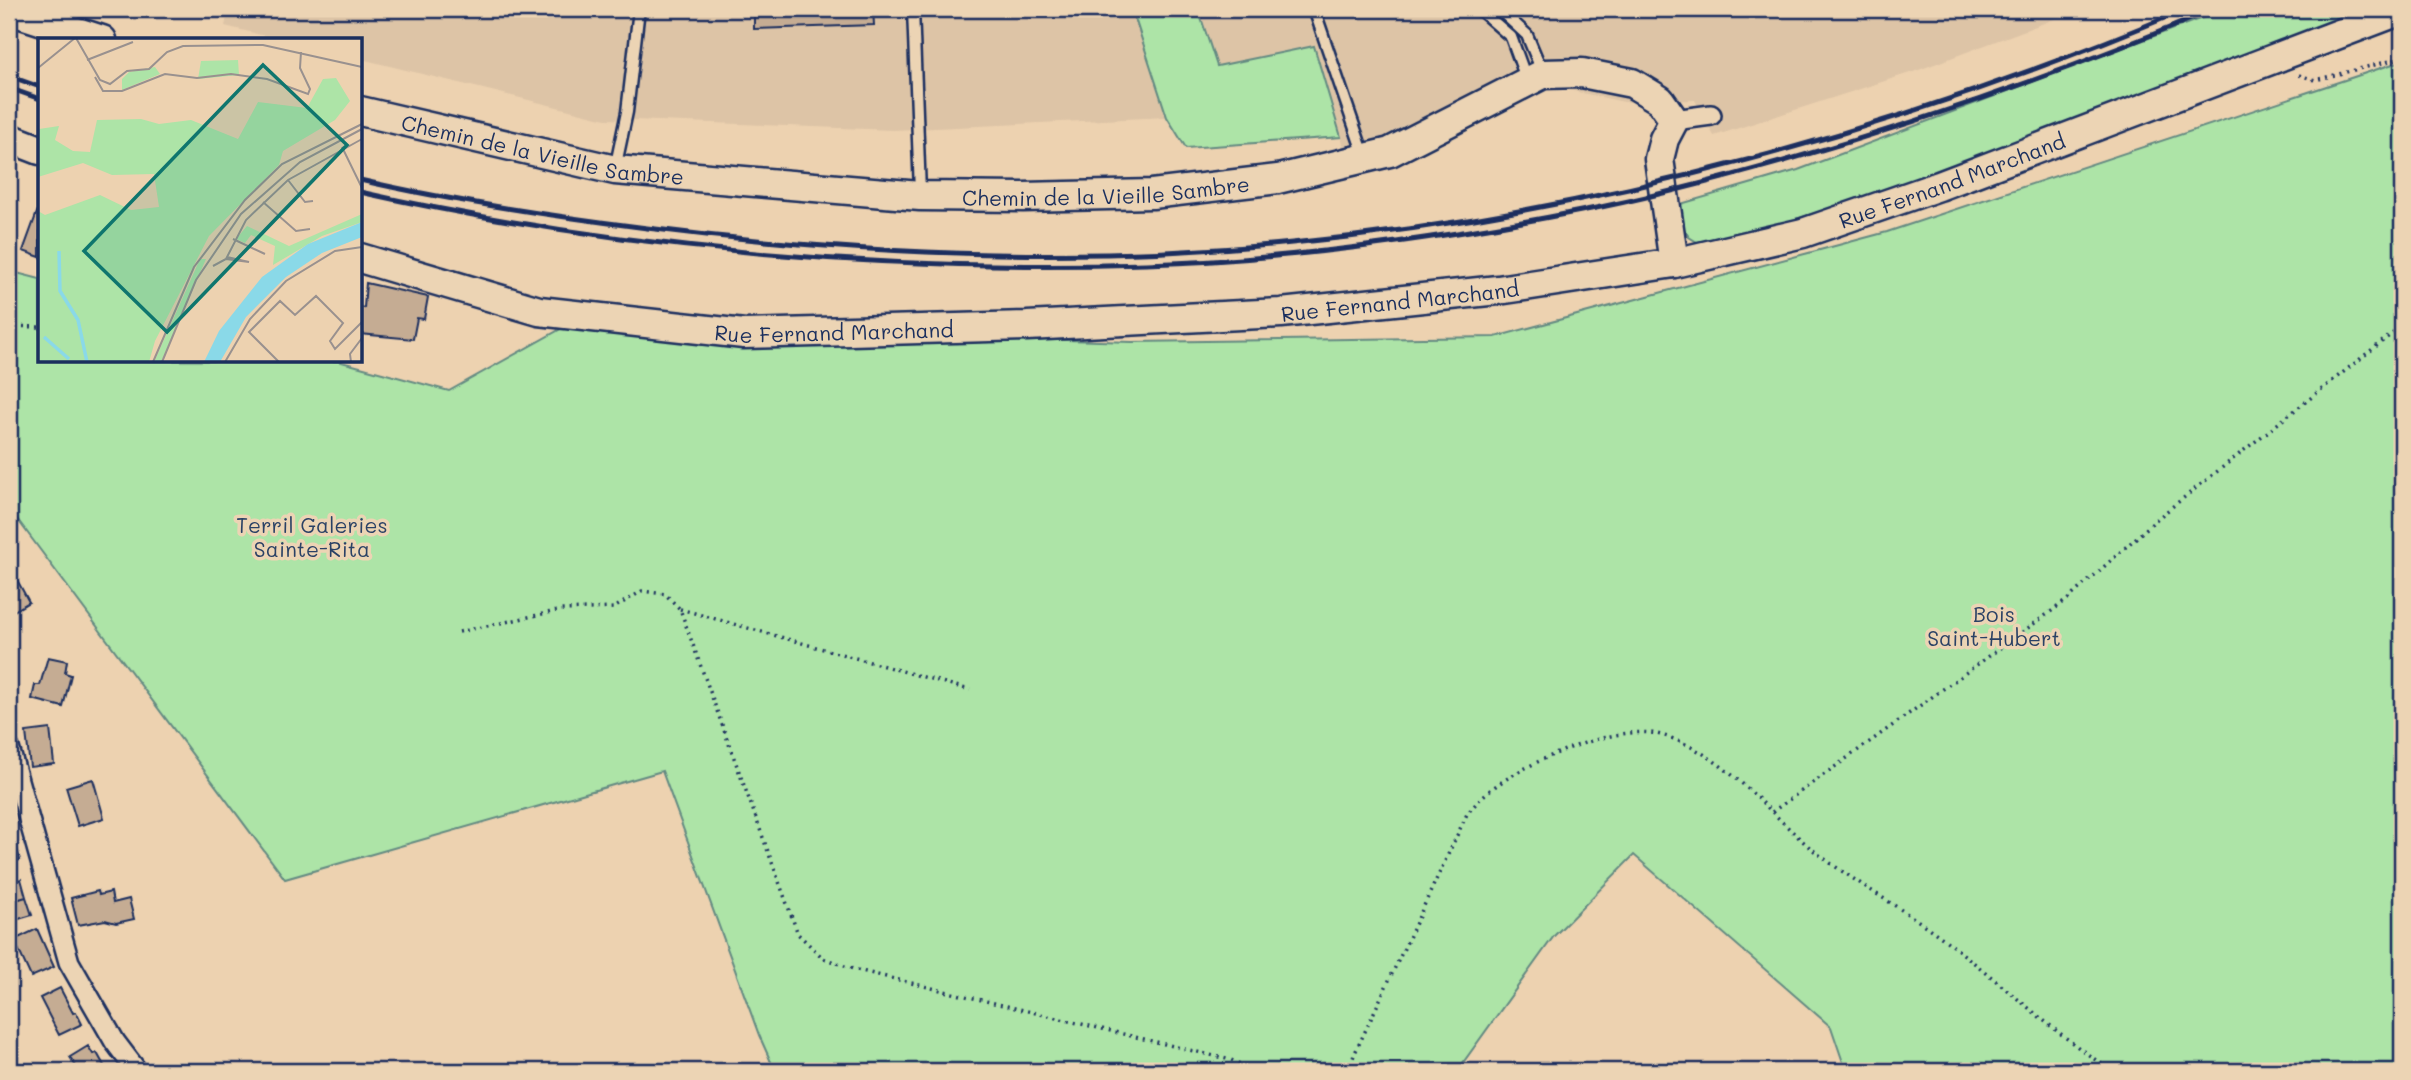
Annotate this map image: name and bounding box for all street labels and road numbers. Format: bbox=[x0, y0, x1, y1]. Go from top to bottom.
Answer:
street label: Chemin de la Vieille Sambre bbox=[399, 108, 685, 189]
street label: Rue Fernand Marchand bbox=[1835, 126, 2069, 233]
street label: Chemin de la Vieille Sambre bbox=[962, 169, 1251, 211]
street label: Rue Fernand Marchand bbox=[1280, 273, 1521, 326]
street label: Rue Fernand Marchand bbox=[713, 315, 954, 348]

